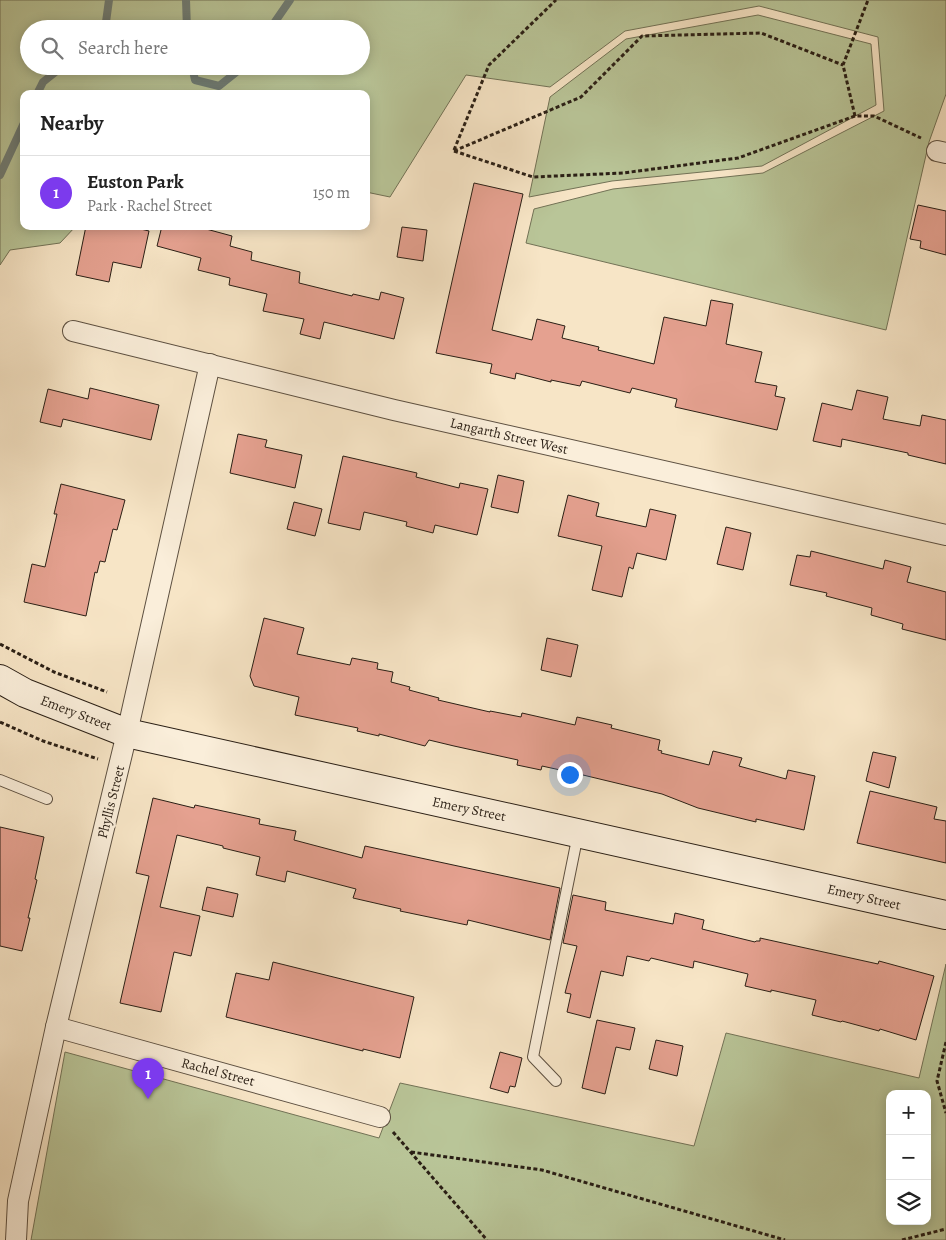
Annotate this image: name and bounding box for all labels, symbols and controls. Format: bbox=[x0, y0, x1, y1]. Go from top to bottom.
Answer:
search box bbox=[20, 20, 370, 75]
icon: search bbox=[38, 34, 66, 62]
text: Search here bbox=[78, 35, 168, 61]
text: Nearby bbox=[40, 109, 103, 137]
text: Euston Park bbox=[87, 169, 183, 195]
text: 1 bbox=[53, 182, 59, 204]
text: 150 m bbox=[313, 182, 350, 204]
text: Park · Rachel Street bbox=[87, 195, 212, 217]
street label: Langarth Street West bbox=[448, 413, 570, 459]
street label: Emery Street bbox=[38, 691, 115, 735]
your location bbox=[557, 762, 583, 788]
street label: Phyllis Street bbox=[93, 763, 129, 841]
street label: Emery Street bbox=[430, 792, 508, 826]
street label: Emery Street bbox=[825, 879, 903, 915]
street label: Rachel Street bbox=[179, 1053, 257, 1091]
pin: 1 bbox=[132, 1058, 164, 1099]
map controls bbox=[886, 1090, 931, 1225]
button: + bbox=[886, 1090, 931, 1135]
button: − bbox=[886, 1135, 931, 1180]
button: layers bbox=[886, 1180, 931, 1225]

